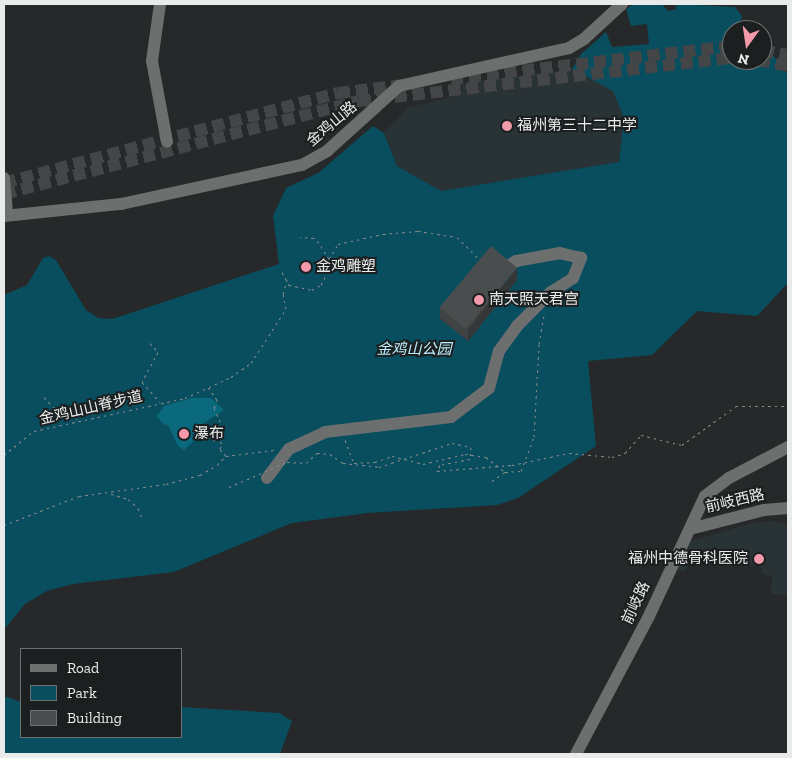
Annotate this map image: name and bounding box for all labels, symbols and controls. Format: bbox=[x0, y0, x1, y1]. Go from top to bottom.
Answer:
north arrow bbox=[722, 20, 772, 70]
text: N bbox=[736, 50, 751, 69]
street label: 金鸡山路 bbox=[303, 98, 361, 150]
place label: 福州第三十二中学 bbox=[517, 117, 637, 135]
marker: 福州第三十二中学 bbox=[501, 120, 513, 132]
place label: 金鸡雕塑 bbox=[316, 258, 376, 276]
marker: 金鸡雕塑 bbox=[300, 261, 312, 273]
place label: 南天照天君宫 bbox=[489, 291, 579, 309]
marker: 南天照天君宫 bbox=[473, 294, 485, 306]
park label: 金鸡山公园 bbox=[377, 341, 451, 359]
street label: 金鸡山山脊步道 bbox=[38, 387, 144, 429]
place label: 瀑布 bbox=[194, 425, 224, 443]
marker: 瀑布 bbox=[178, 428, 190, 440]
street label: 前岐西路 bbox=[704, 485, 766, 517]
place label: 福州中德骨科医院 bbox=[628, 550, 748, 568]
marker: 福州中德骨科医院 bbox=[752, 552, 766, 566]
street label: 前岐路 bbox=[618, 579, 654, 627]
legend bbox=[20, 648, 182, 738]
text: Road bbox=[67, 659, 99, 677]
text: Park bbox=[67, 684, 97, 702]
text: Building bbox=[67, 709, 122, 727]

